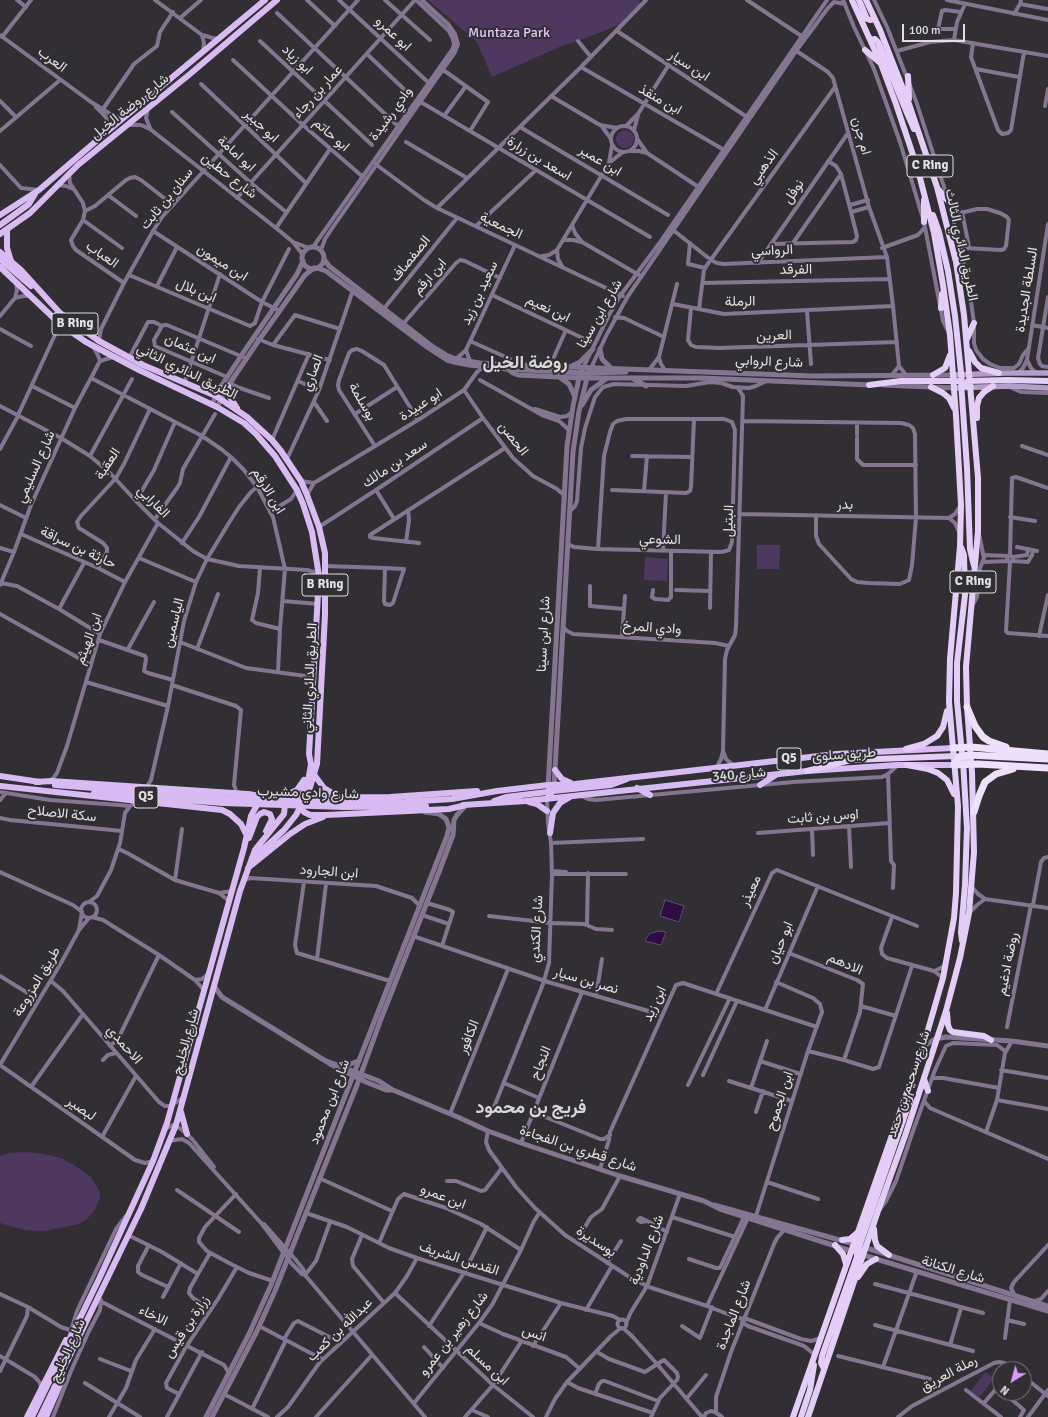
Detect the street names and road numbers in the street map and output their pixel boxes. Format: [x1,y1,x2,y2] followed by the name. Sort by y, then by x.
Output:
[371,13,415,55] street label: ابو عمرو
[278,42,316,78] street label: ابو زياد
[34,44,70,76] street label: العرب
[666,47,712,85] street label: ابن سيار
[289,62,347,122] street label: عمار بن رجاء
[87,70,173,144] street label: شارع روضة الخيل
[635,81,685,119] street label: ابن منقذ
[366,84,416,144] street label: وادي رشيدة
[240,106,282,146] street label: ابو جبير
[309,115,353,155] street label: ابو حاتم
[848,115,874,157] street label: ام جرن
[213,132,259,176] street label: ابو امامة
[504,133,574,185] street label: اسعد بن زرارة
[576,142,624,180] street label: ابن عمير
[746,146,782,188] street label: الذهبي
[198,149,260,203] street label: شارع حطين
[907,155,953,177] road number: C Ring
[137,165,197,233] street label: سنان بن ثابت
[780,177,808,207] street label: نوفل
[941,187,981,303] street label: الطريق الدائري الثالث
[477,209,525,243] street label: الجمعية
[387,233,435,285] street label: الصفصاف
[82,238,122,272] street label: العباب
[193,241,251,285] street label: ابن ميمون
[751,242,793,260] street label: الرواسي
[1012,246,1042,334] street label: السلطة الجديدة
[410,255,450,299] street label: ابن ارقم
[458,258,502,328] street label: سعيد بن زيد
[780,261,812,279] street label: الفرقد
[173,275,219,307] street label: ابن بلال
[574,277,626,351] street label: شارع ابن سينا
[523,292,573,326] street label: ابن نعيم
[724,293,756,311] street label: الرملة
[52,313,98,335] road number: B Ring
[756,327,792,345] street label: العرين
[162,330,218,368] street label: ابن عثمان
[134,340,240,404] street label: الطريق الدائري الثاني
[298,352,328,394] street label: الصاري
[735,352,803,372] street label: شارع الروابي
[344,380,380,424] street label: بوسلمة
[396,385,446,425] street label: ابو عبيدة
[494,419,532,459] street label: الحصن
[13,428,59,506] street label: شارع السليمي
[359,436,431,492] street label: سعد بن مالك
[92,445,124,483] street label: العقبة
[248,465,288,517] street label: ابن الارقم
[133,482,173,522] street label: الفارابي
[837,496,853,514] street label: بدر
[720,505,738,537] street label: البتيل
[37,523,119,573] street label: حارثة بن سراقة
[639,531,681,549] street label: الشوعي
[950,571,996,593] road number: C Ring
[302,574,348,596] road number: B Ring
[534,595,554,673] street label: شارع ابن سينا
[160,596,188,650] street label: الياسمين
[72,611,106,667] street label: ابن الهيثم
[622,618,682,638] street label: وادي المرخ
[299,622,321,734] street label: الطريق الدائري الثاني
[811,744,877,766] street label: طريق سلوى
[777,748,801,770] road number: Q5
[711,764,767,786] street label: شارع 340
[257,783,359,803] street label: شارع وادي مشيرب
[134,786,158,808] road number: Q5
[27,802,97,826] street label: سكة الاصلاح
[787,806,859,828] street label: اوس بن ثابت
[299,862,359,882] street label: ابن الجارود
[736,873,766,909] street label: معيذر
[527,895,547,963] street label: شارع الكندي
[765,919,797,967] street label: ابو حيان
[994,931,1022,997] street label: روضة ادغيم
[10,944,64,1020] street label: طريق المزروعة
[825,949,865,979] street label: الادهم
[552,964,620,998] street label: نصر بن سيار
[640,984,670,1024] street label: ابن زيد
[169,1007,203,1077] street label: شارع الخليج
[455,1017,483,1057] street label: الكافور
[103,1022,145,1068] street label: الاحمدي
[884,1029,934,1139] street label: شارع سحيم بن حمد
[527,1044,555,1082] street label: النجاح
[306,1057,354,1147] street label: شارع ابن محمود
[763,1069,797,1133] street label: ابن الجموح
[63,1093,99,1125] street label: لبصير
[517,1122,639,1176] street label: شارع قطري بن الفجاءة
[418,1181,468,1213] street label: ابن عمرو
[626,1213,668,1287] street label: شارع الداودية
[573,1223,619,1261] street label: بوسديرة
[417,1238,501,1280] street label: القدس الشريف
[919,1252,987,1288] street label: شارع الكنانة
[713,1278,755,1352] street label: شارع الماجدة
[416,1288,492,1380] street label: شارع زهير بن عمرو
[161,1293,213,1361] street label: زرارة بن قيس
[304,1294,376,1366] street label: عبدالله بن كعب
[136,1302,170,1330] street label: الاخاء
[47,1317,89,1385] street label: شارع الخليج
[520,1322,548,1346] street label: انس
[462,1341,512,1389] street label: ابن مسلم
[918,1352,980,1396] street label: رملة العريق

